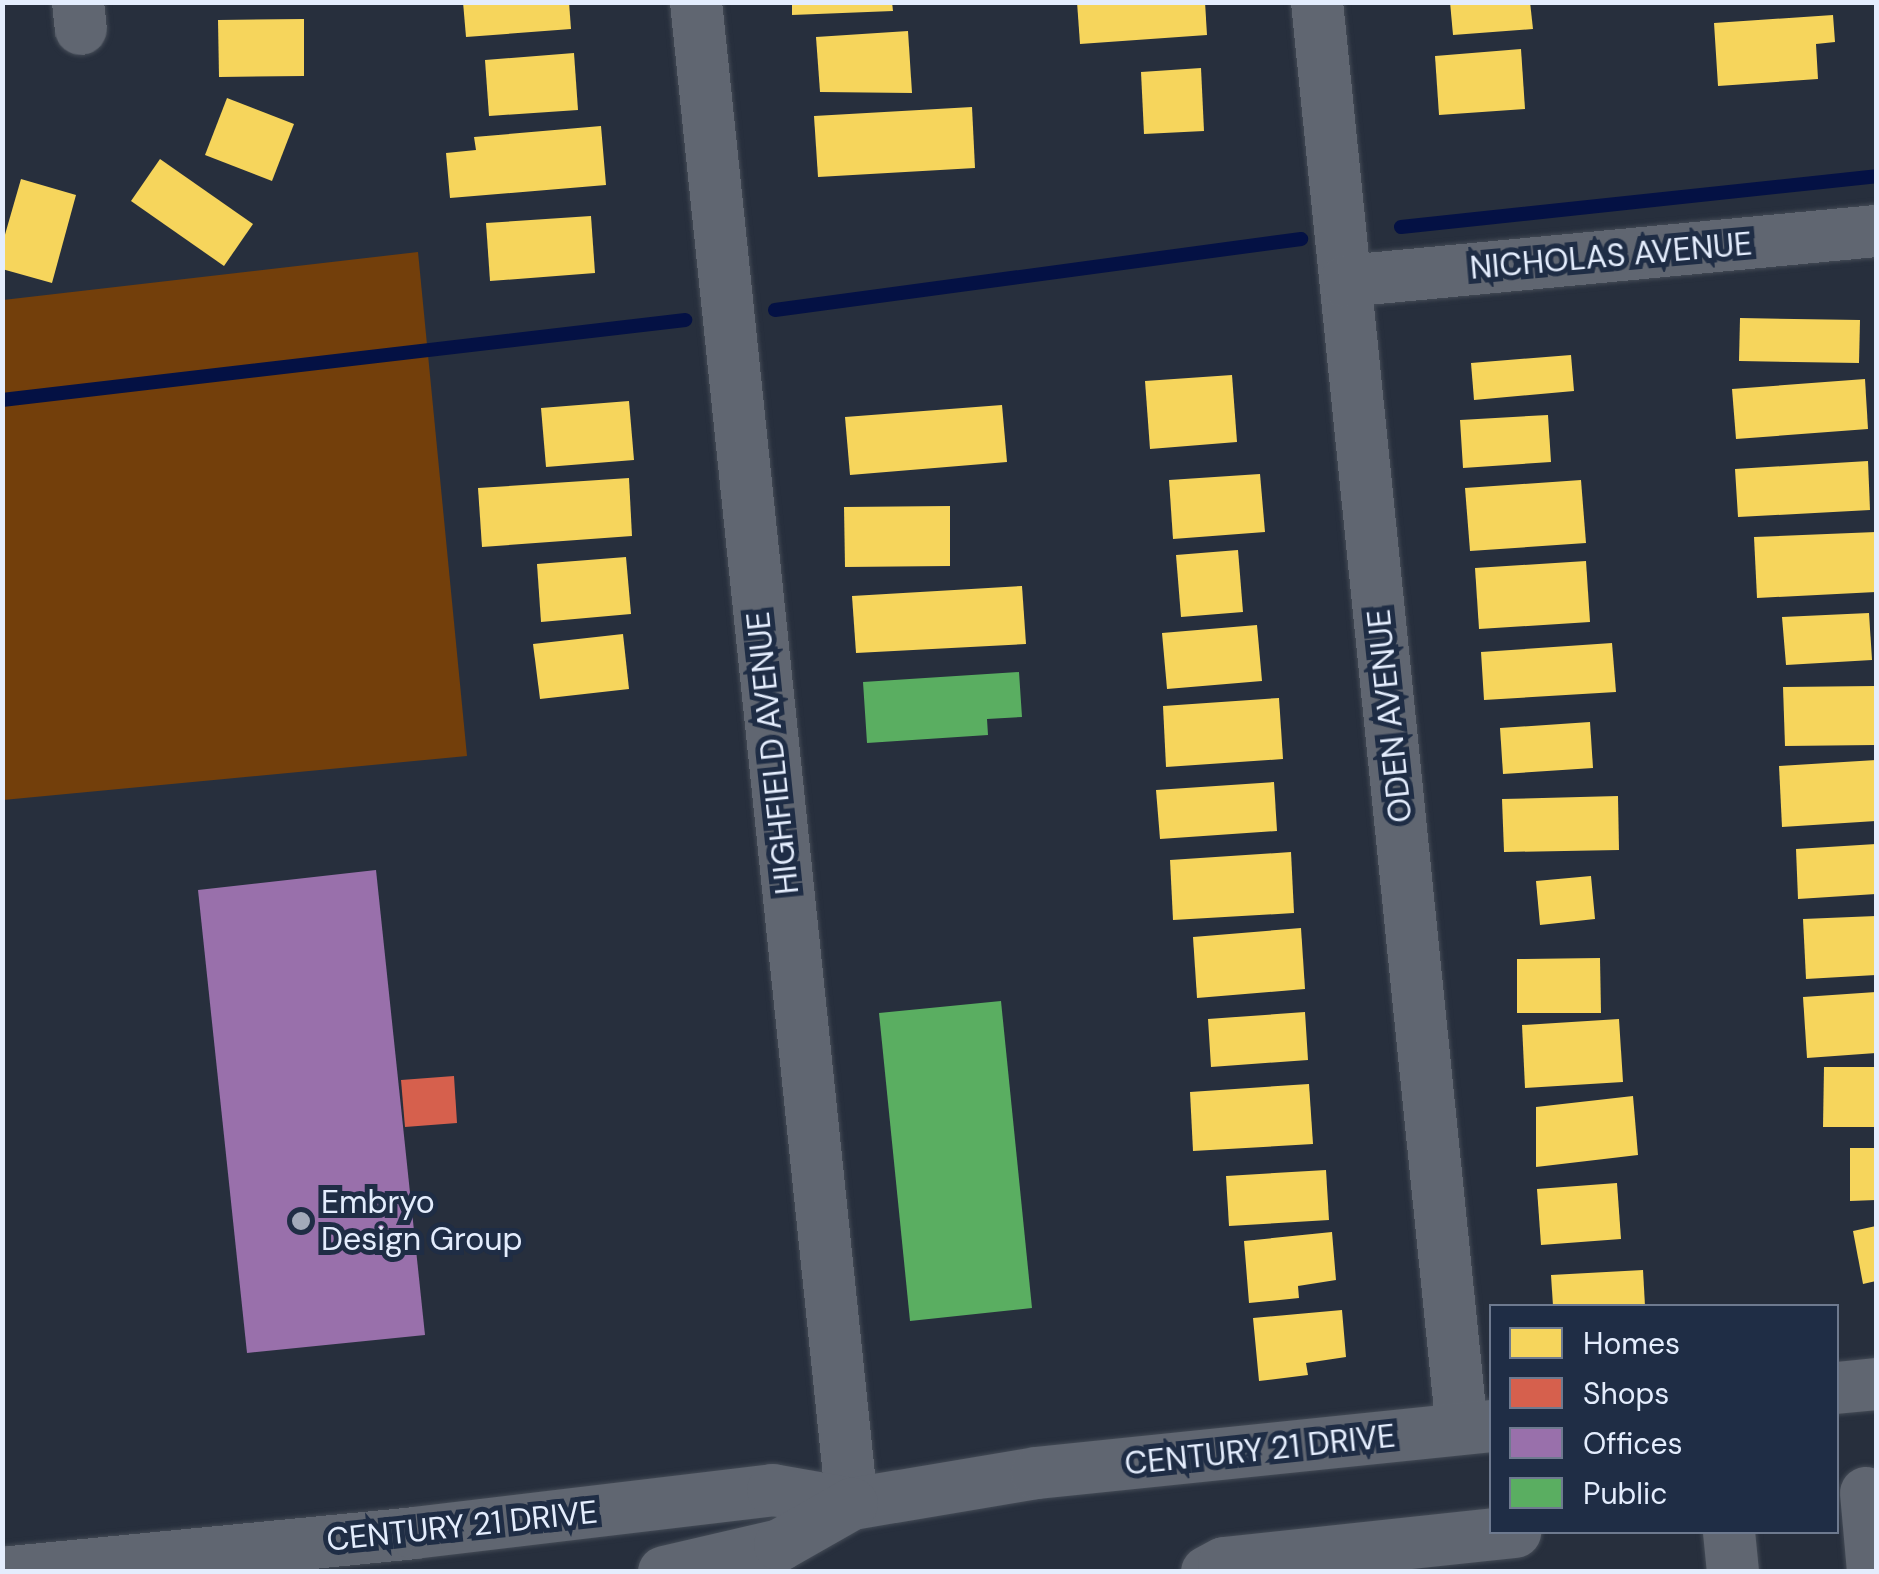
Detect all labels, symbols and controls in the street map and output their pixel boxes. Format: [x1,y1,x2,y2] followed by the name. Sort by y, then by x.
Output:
[1468,225,1754,287] street label: NICHOLAS AVENUE
[1360,607,1420,825] street label: ODEN AVENUE
[739,610,807,896] street label: HIGHFIELD AVENUE
[321,1184,523,1259] place label: Embryo Design Group
[290,1210,312,1232] marker: Embryo Design Group
[1489,1304,1839,1534] legend
[1583,1324,1680,1363] text: Homes
[1583,1374,1669,1413] text: Shops
[1123,1417,1397,1483] street label: CENTURY 21 DRIVE
[1583,1424,1683,1463] text: Offices
[1583,1474,1667,1513] text: Public
[325,1493,599,1559] street label: CENTURY 21 DRIVE

